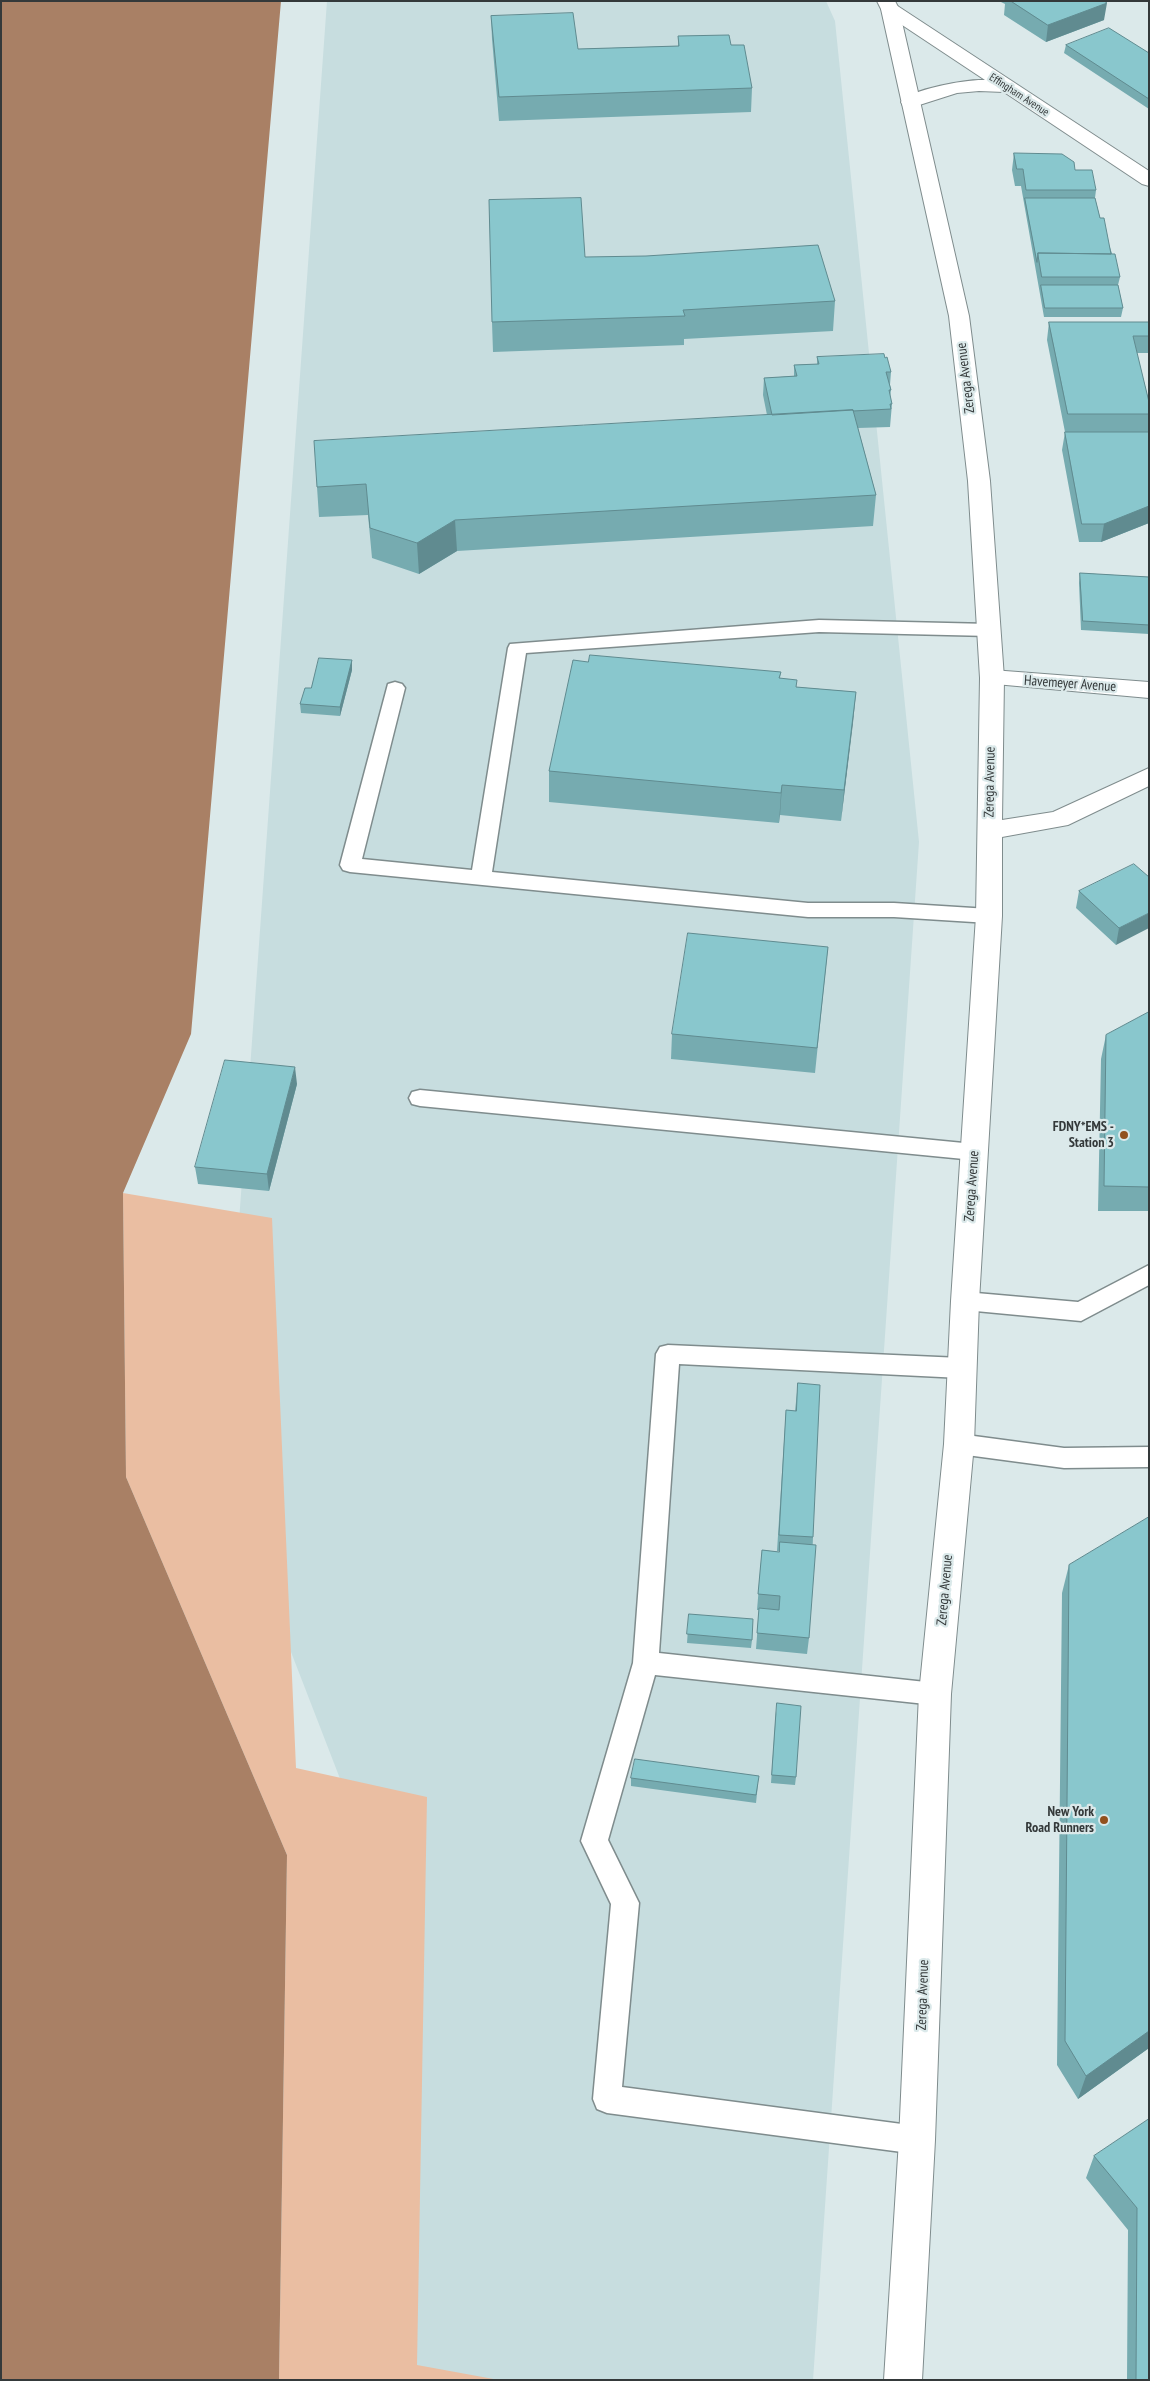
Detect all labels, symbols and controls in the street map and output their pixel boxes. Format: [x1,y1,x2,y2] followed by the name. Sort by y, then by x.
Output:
[987,71,1051,119] street label: Effingham Avenue
[953,342,979,414] street label: Zerega Avenue
[1023,672,1117,696] street label: Havemeyer Avenue
[981,746,999,818] street label: Zerega Avenue
[1053,1119,1114,1152] place label: FDNY*EMS - Station 3
[1118,1129,1130,1141] marker: FDNY*EMS - Station 3
[961,1150,983,1222] street label: Zerega Avenue
[934,1554,956,1626] street label: Zerega Avenue
[1026,1804,1094,1836] place label: New York Road Runners
[1098,1814,1110,1826] marker: New York Road Runners
[913,1959,933,2031] street label: Zerega Avenue

